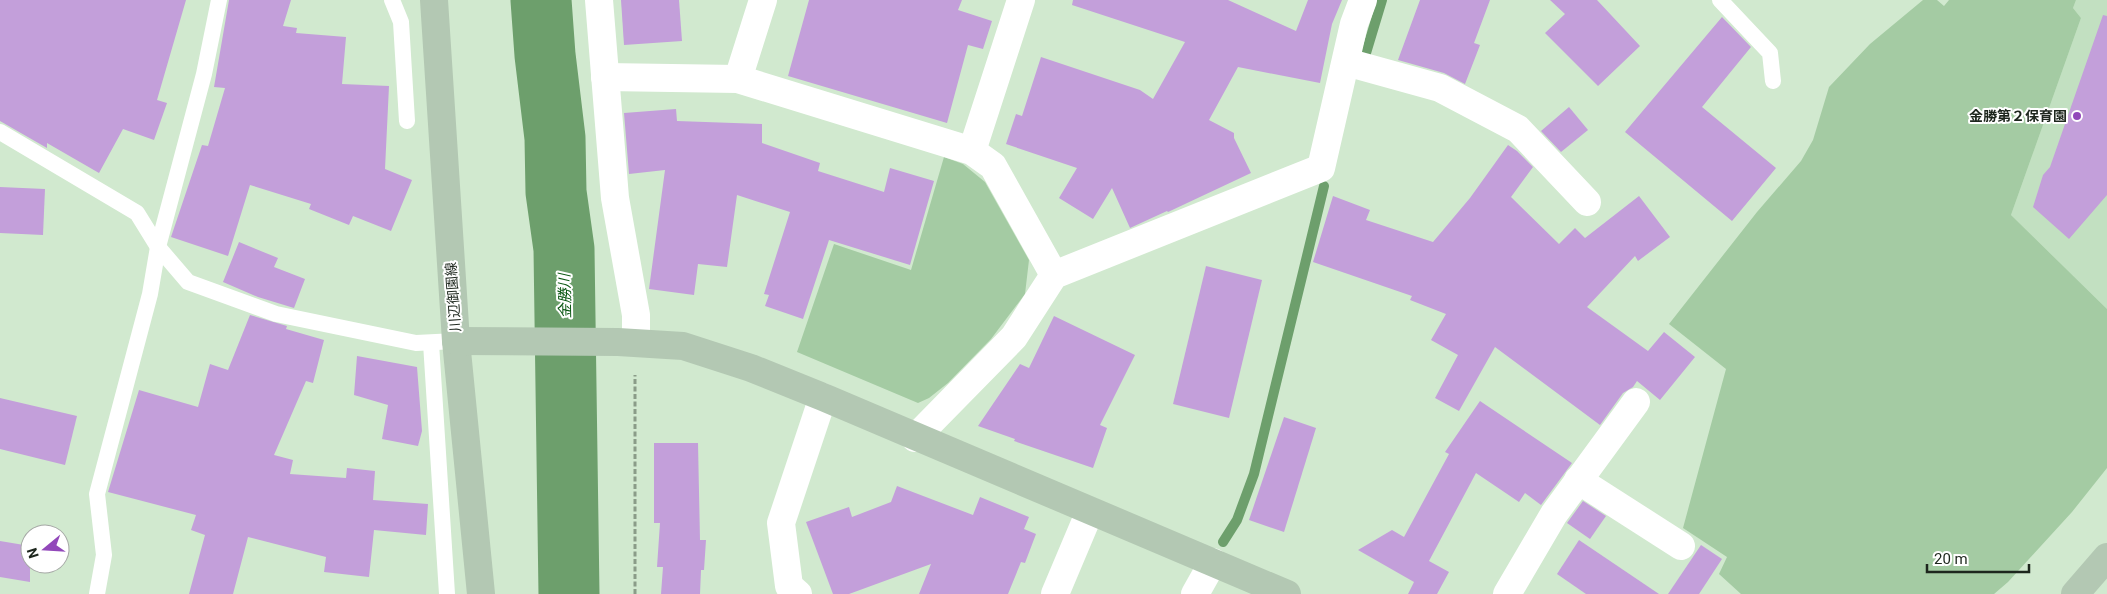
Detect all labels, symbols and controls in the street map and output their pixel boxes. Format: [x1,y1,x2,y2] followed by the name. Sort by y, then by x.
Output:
[1969,108,2067,124] place label: 金勝第２保育園
[2071,110,2083,122] marker: 金勝第２保育園
[443,262,463,332] street label: 川辺御園線
[556,271,574,319] water label: 金勝川
[20,524,70,574] north arrow
[1927,542,2030,574] scale bar
[23,546,42,560] text: N
[1934,550,1968,568] text: 20 m

